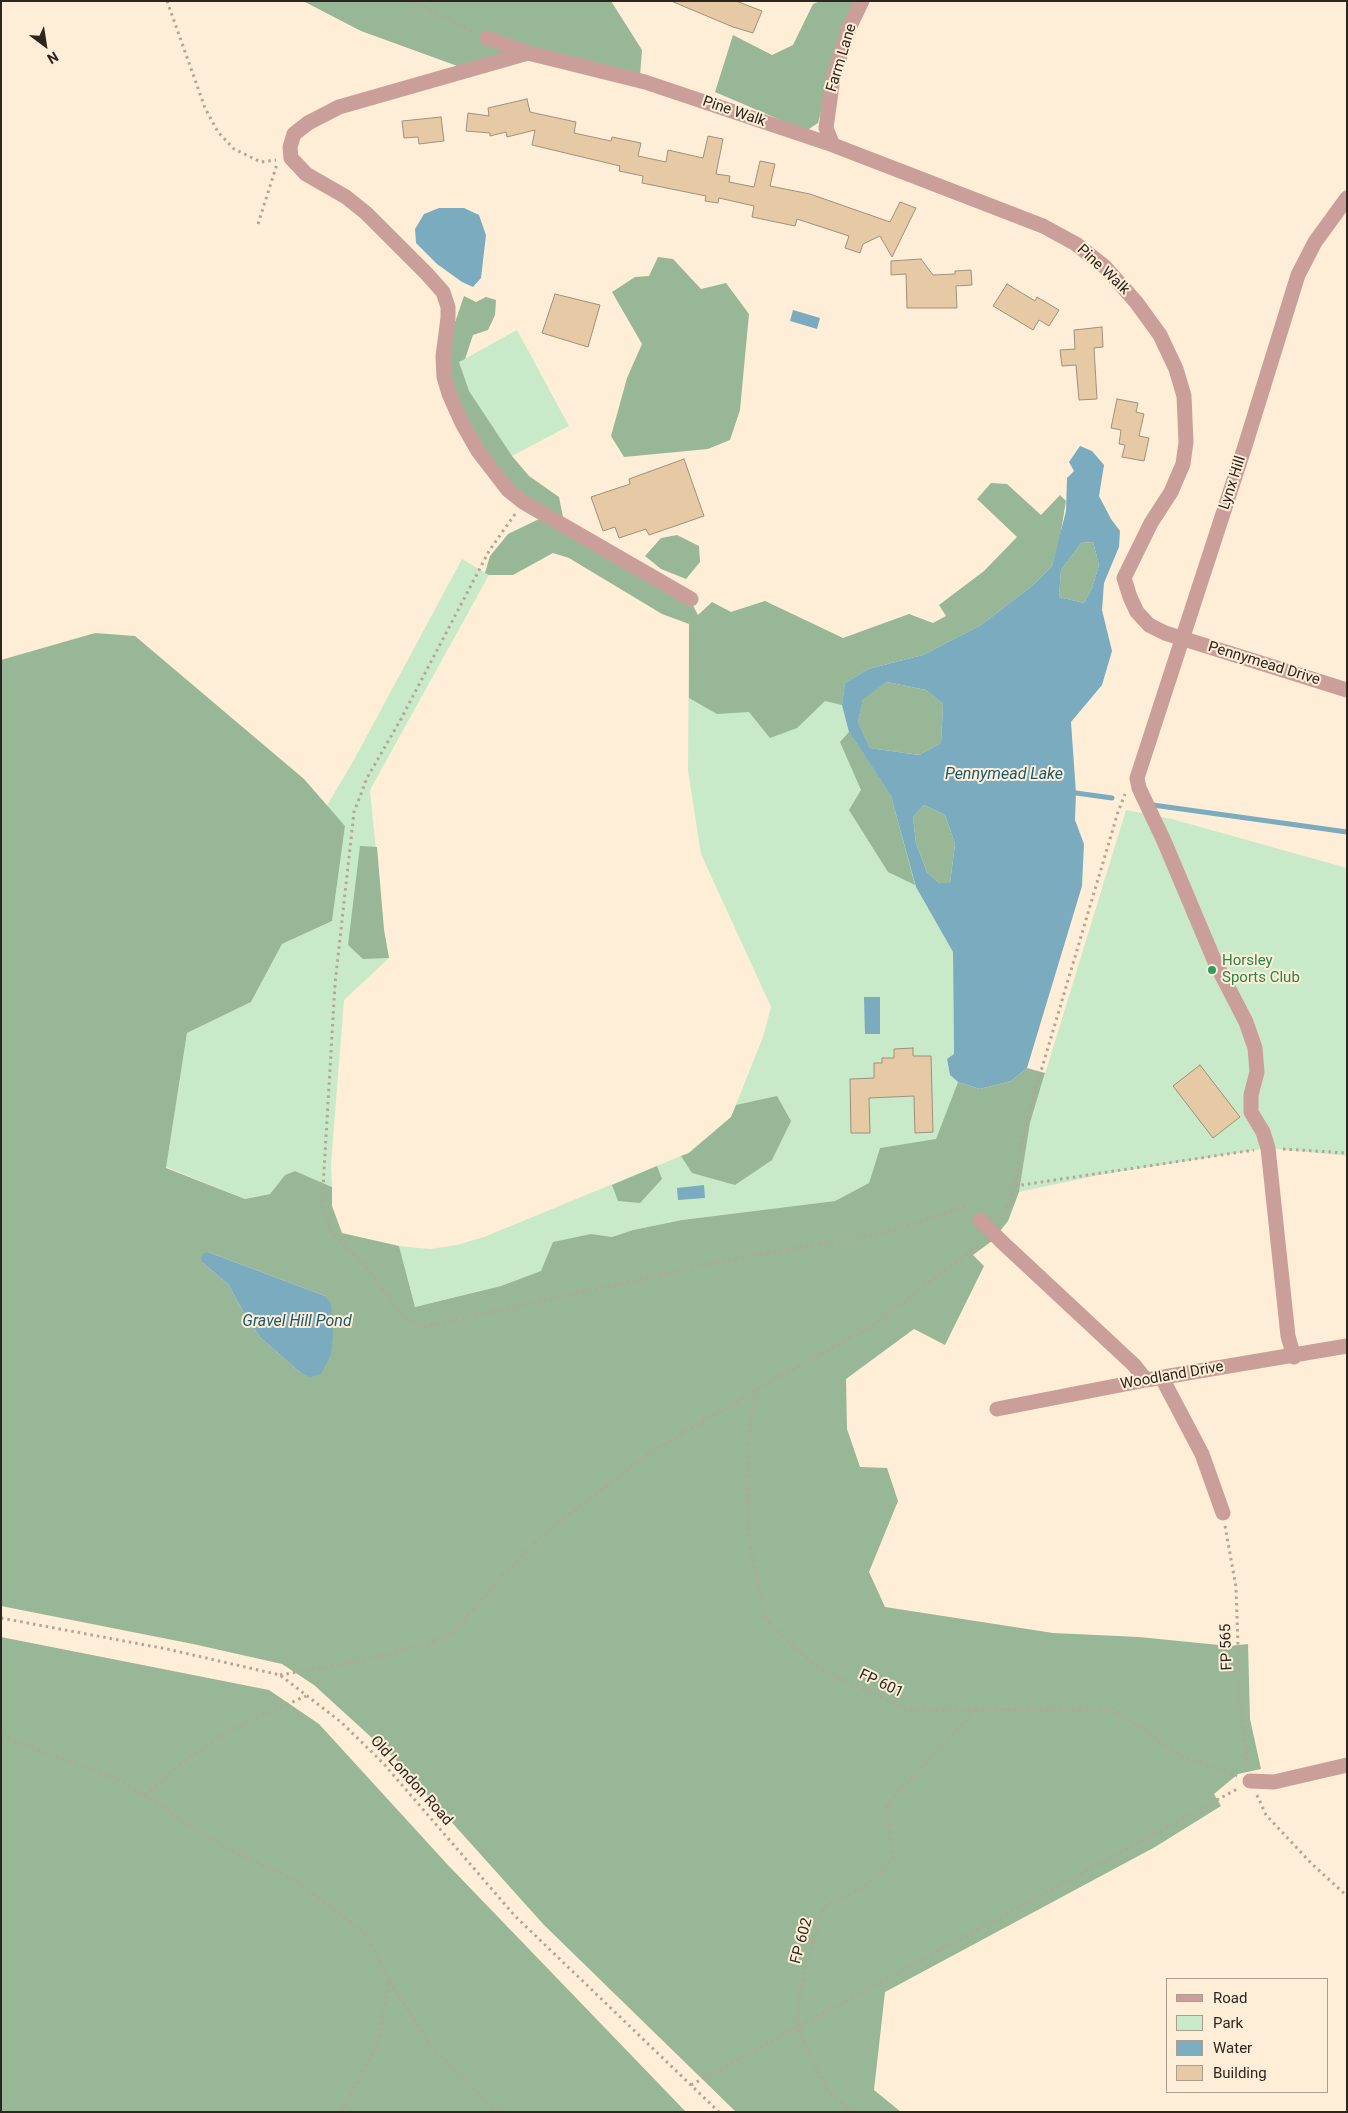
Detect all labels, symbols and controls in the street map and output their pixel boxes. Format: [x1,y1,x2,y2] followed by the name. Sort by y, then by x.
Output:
[20,20,70,70] north arrow
[823,22,861,94] street label: Farm Lane
[44,48,61,67] text: N
[700,93,768,131] street label: Pine Walk
[1073,241,1133,299] street label: Pine Walk
[1216,454,1250,512] street label: Lynx Hill
[1206,638,1322,690] street label: Pennymead Drive
[945,765,1063,785] water label: Pennymead Lake
[1222,952,1300,987] place label: Horsley Sports Club
[1206,964,1218,976] marker: Horsley Sports Club
[242,1312,352,1332] water label: Gravel Hill Pond
[1119,1358,1225,1394] street label: Woodland Drive
[1217,1623,1237,1671] street label: FP 565
[856,1666,906,1702] street label: FP 601
[366,1732,456,1830] street label: Old London Road
[787,1916,817,1966] street label: FP 602
[1166,1978,1328,2093] legend
[1213,1989,1247,2007] text: Road
[1213,2014,1243,2032] text: Park
[1213,2039,1252,2057] text: Water
[1213,2064,1267,2082] text: Building

